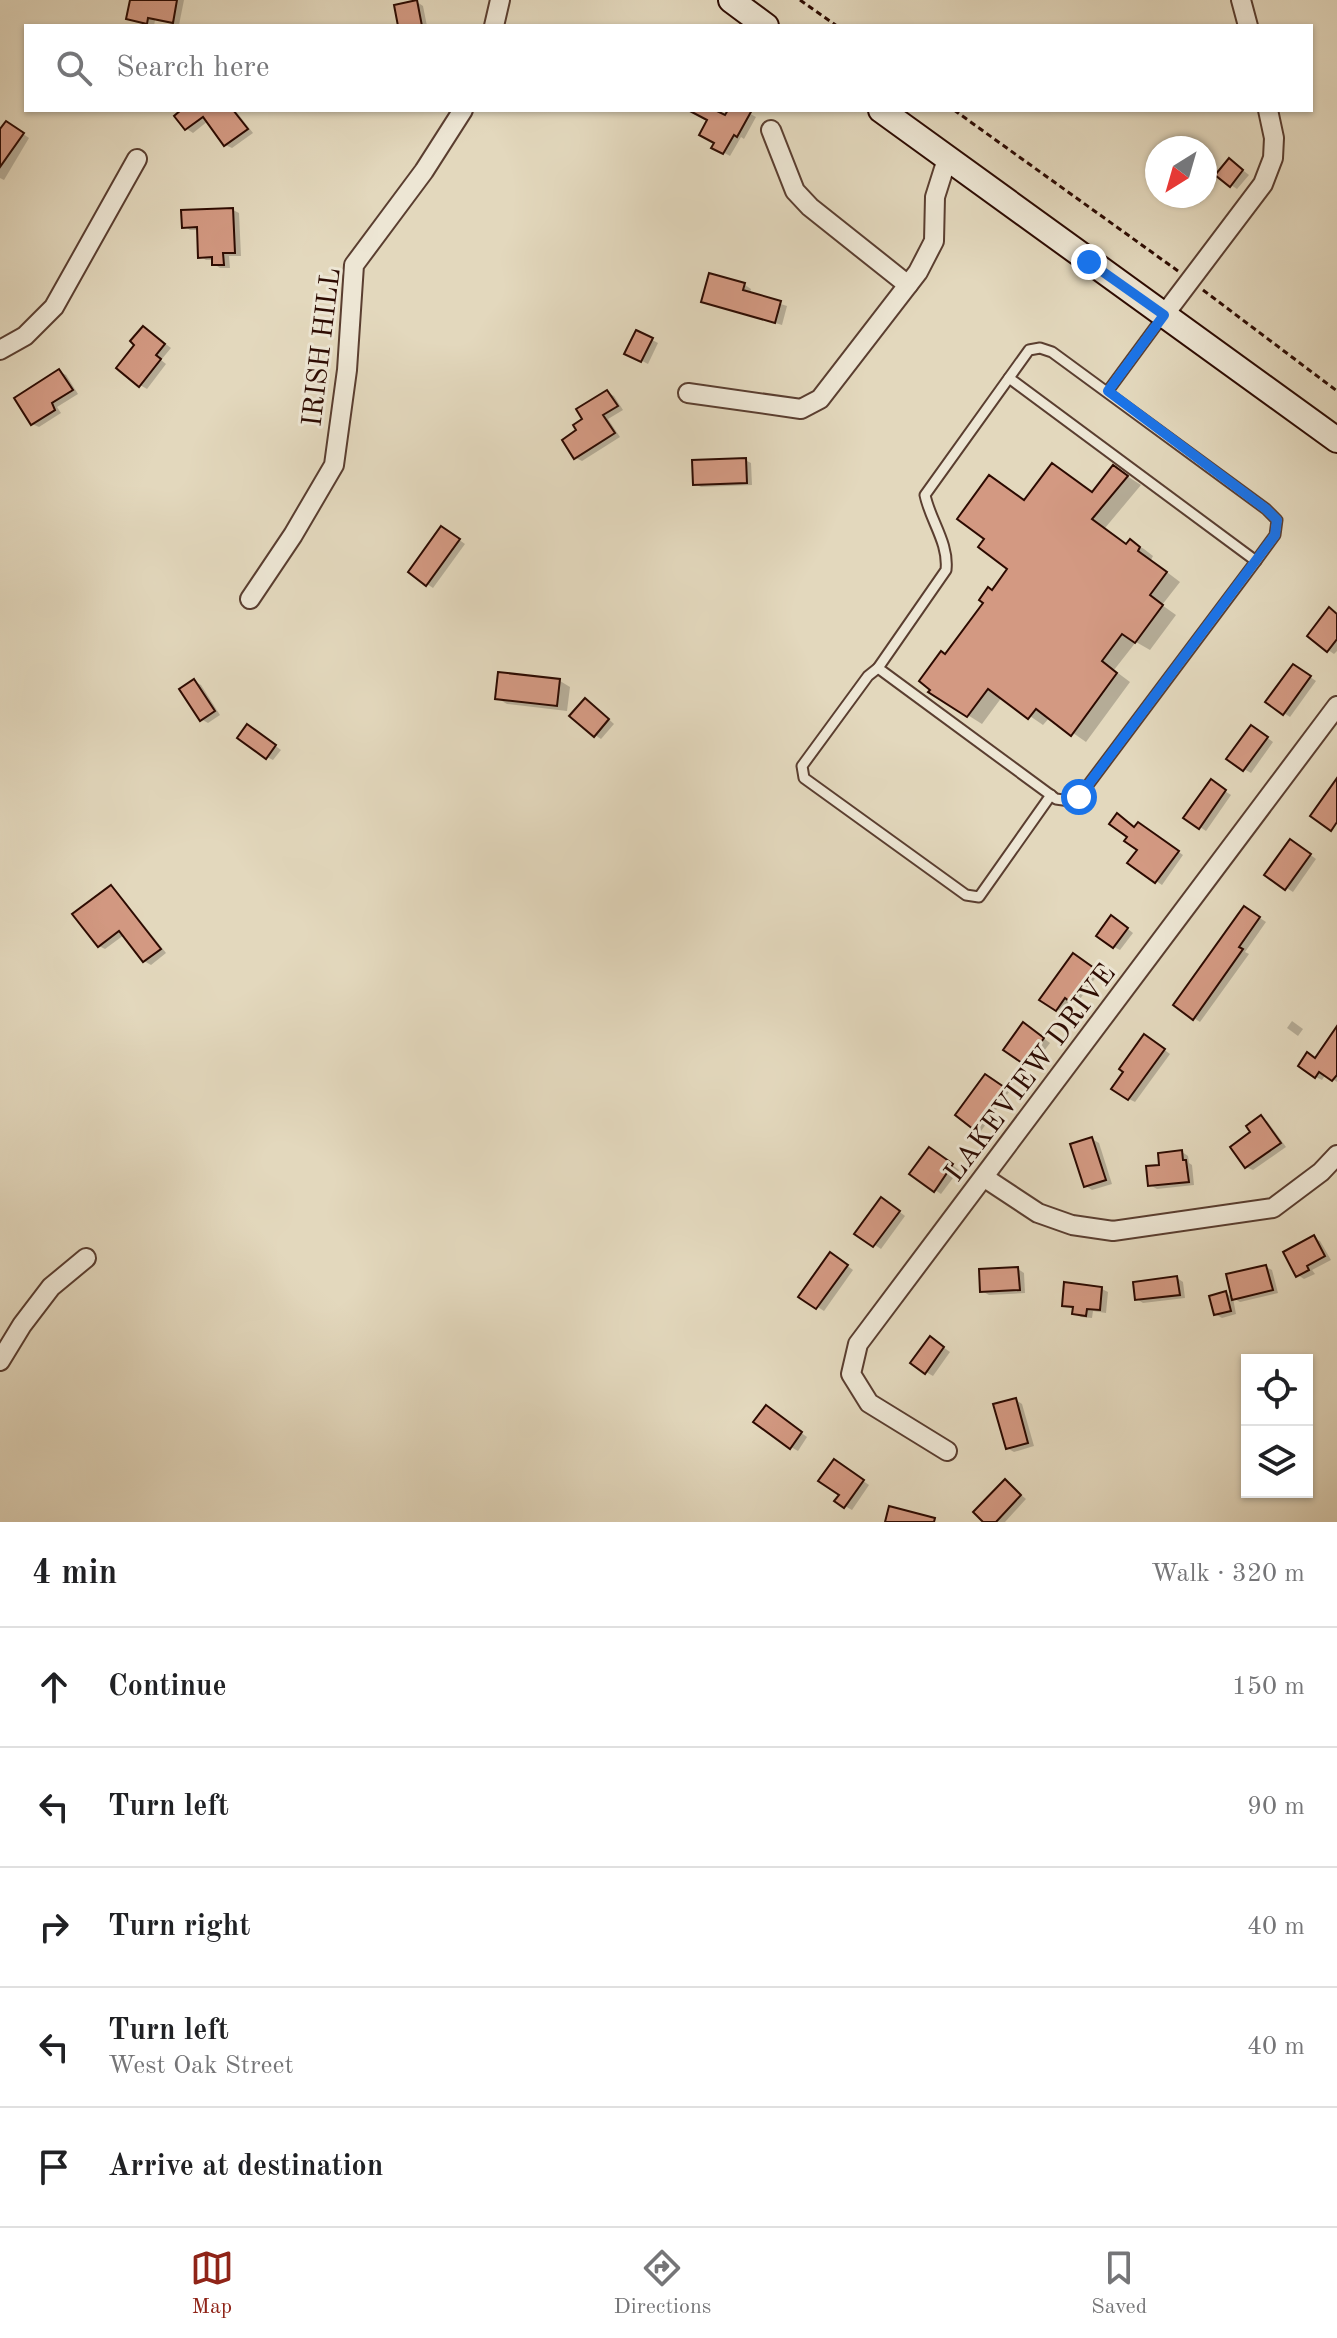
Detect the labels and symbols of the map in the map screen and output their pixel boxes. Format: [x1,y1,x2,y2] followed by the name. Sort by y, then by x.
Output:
[1145,136,1217,208] north arrow
[1071,244,1107,280] route end
[299,266,347,428] street label: IRISH HILL
[1061,779,1097,815] route start
[941,960,1122,1188] street label: LAKEVIEW DRIVE

